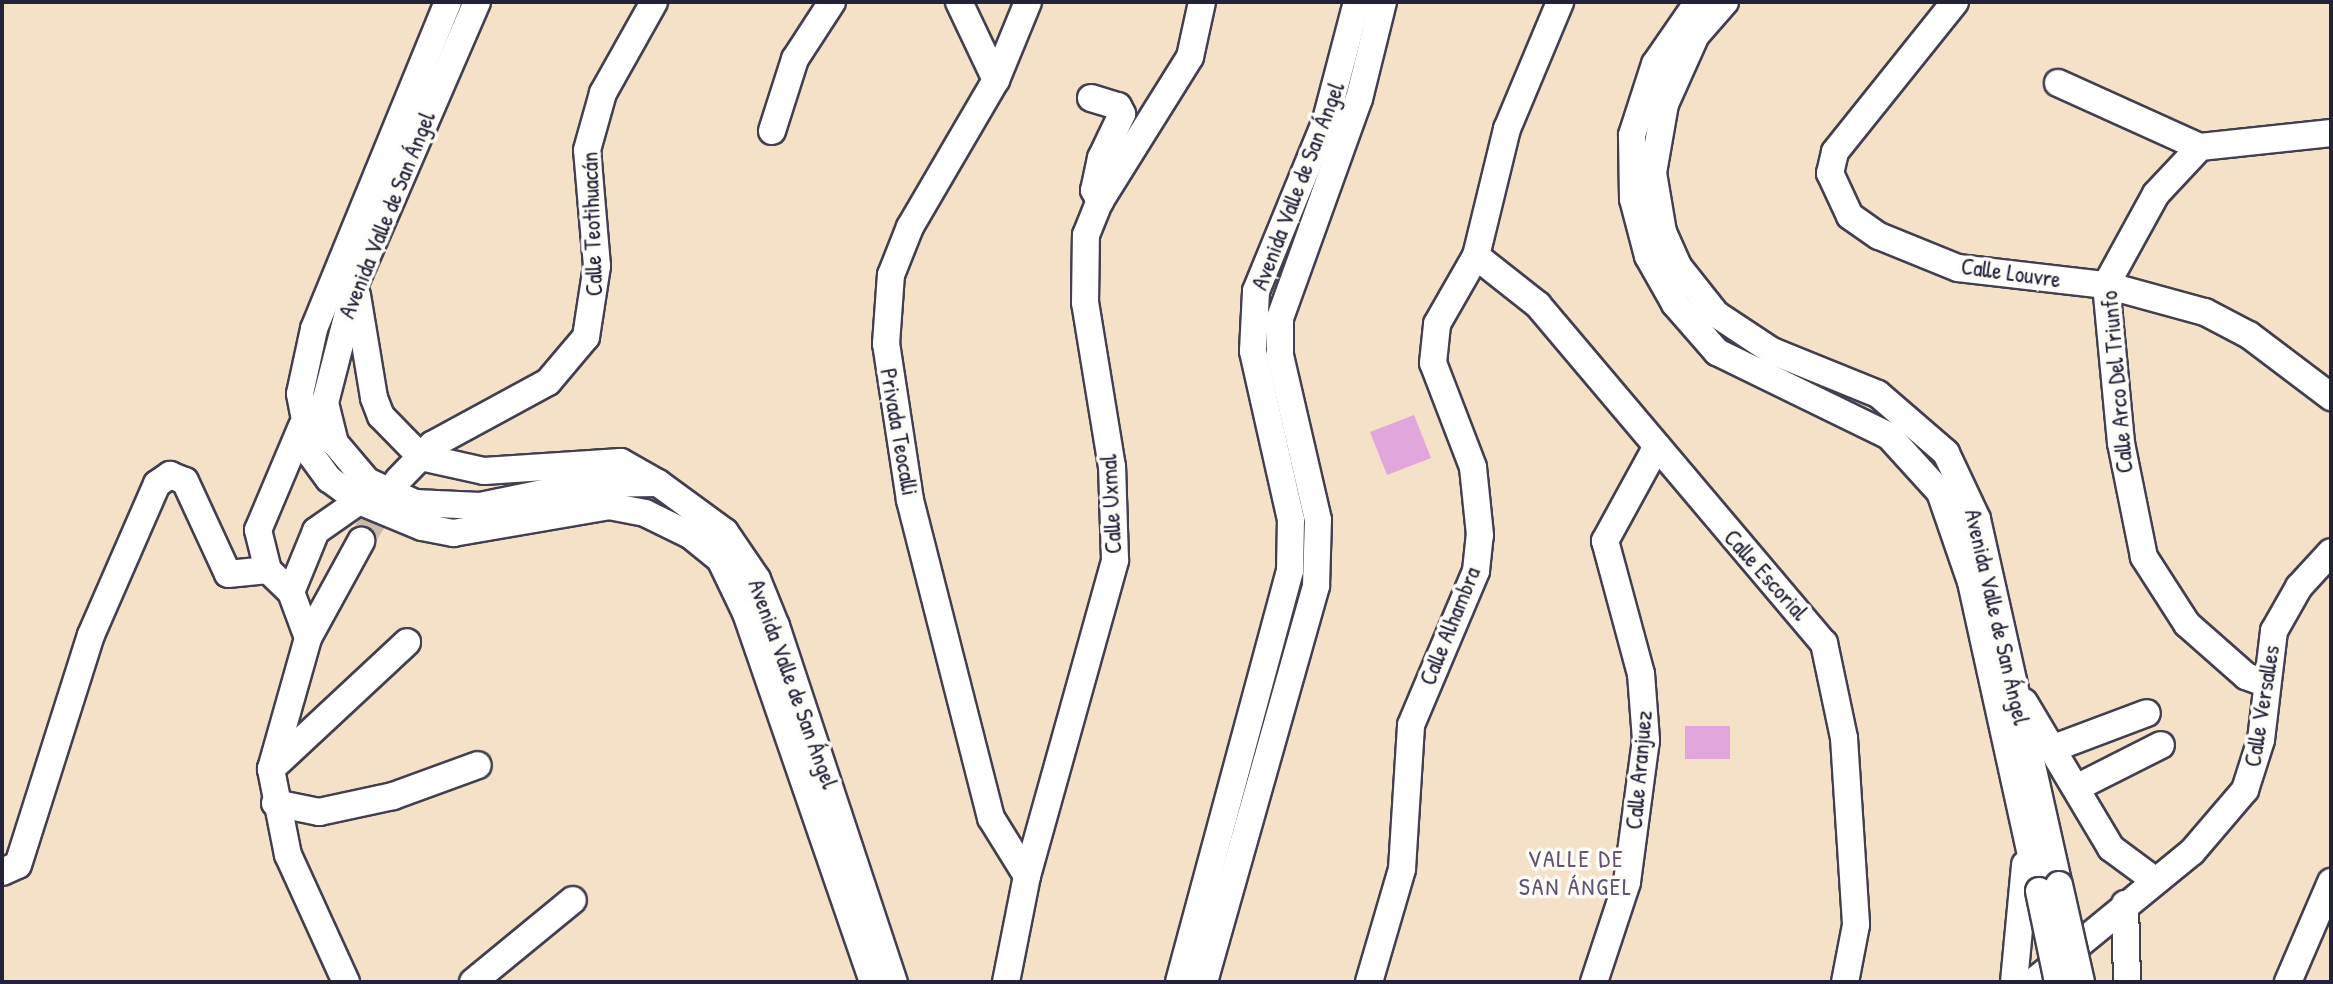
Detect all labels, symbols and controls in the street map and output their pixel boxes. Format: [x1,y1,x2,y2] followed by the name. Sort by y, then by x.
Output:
[1246,78,1350,294] street label: Avenida Valle de San Ángel
[333,108,441,322] street label: Avenida Valle de San Ángel
[576,151,608,297] street label: Calle Teotihuacán
[1959,252,2063,294] street label: Calle Louvre
[2095,290,2139,474] street label: Calle Arco Del Triunfo
[874,366,924,498] street label: Privada Teocalli
[1095,453,1127,555] street label: Calle Uxmal
[1959,506,2035,728] street label: Avenida Valle de San Ángel
[1718,524,1814,626] street label: Calle Escorial
[1414,563,1486,689] street label: Calle Alhambra
[742,576,844,792] street label: Avenida Valle de San Ángel
[2239,643,2285,769] street label: Calle Versalles
[1620,709,1658,831] street label: Calle Aranjuez
[1520,845,1632,901] district label: VALLE DE SAN ÁNGEL

